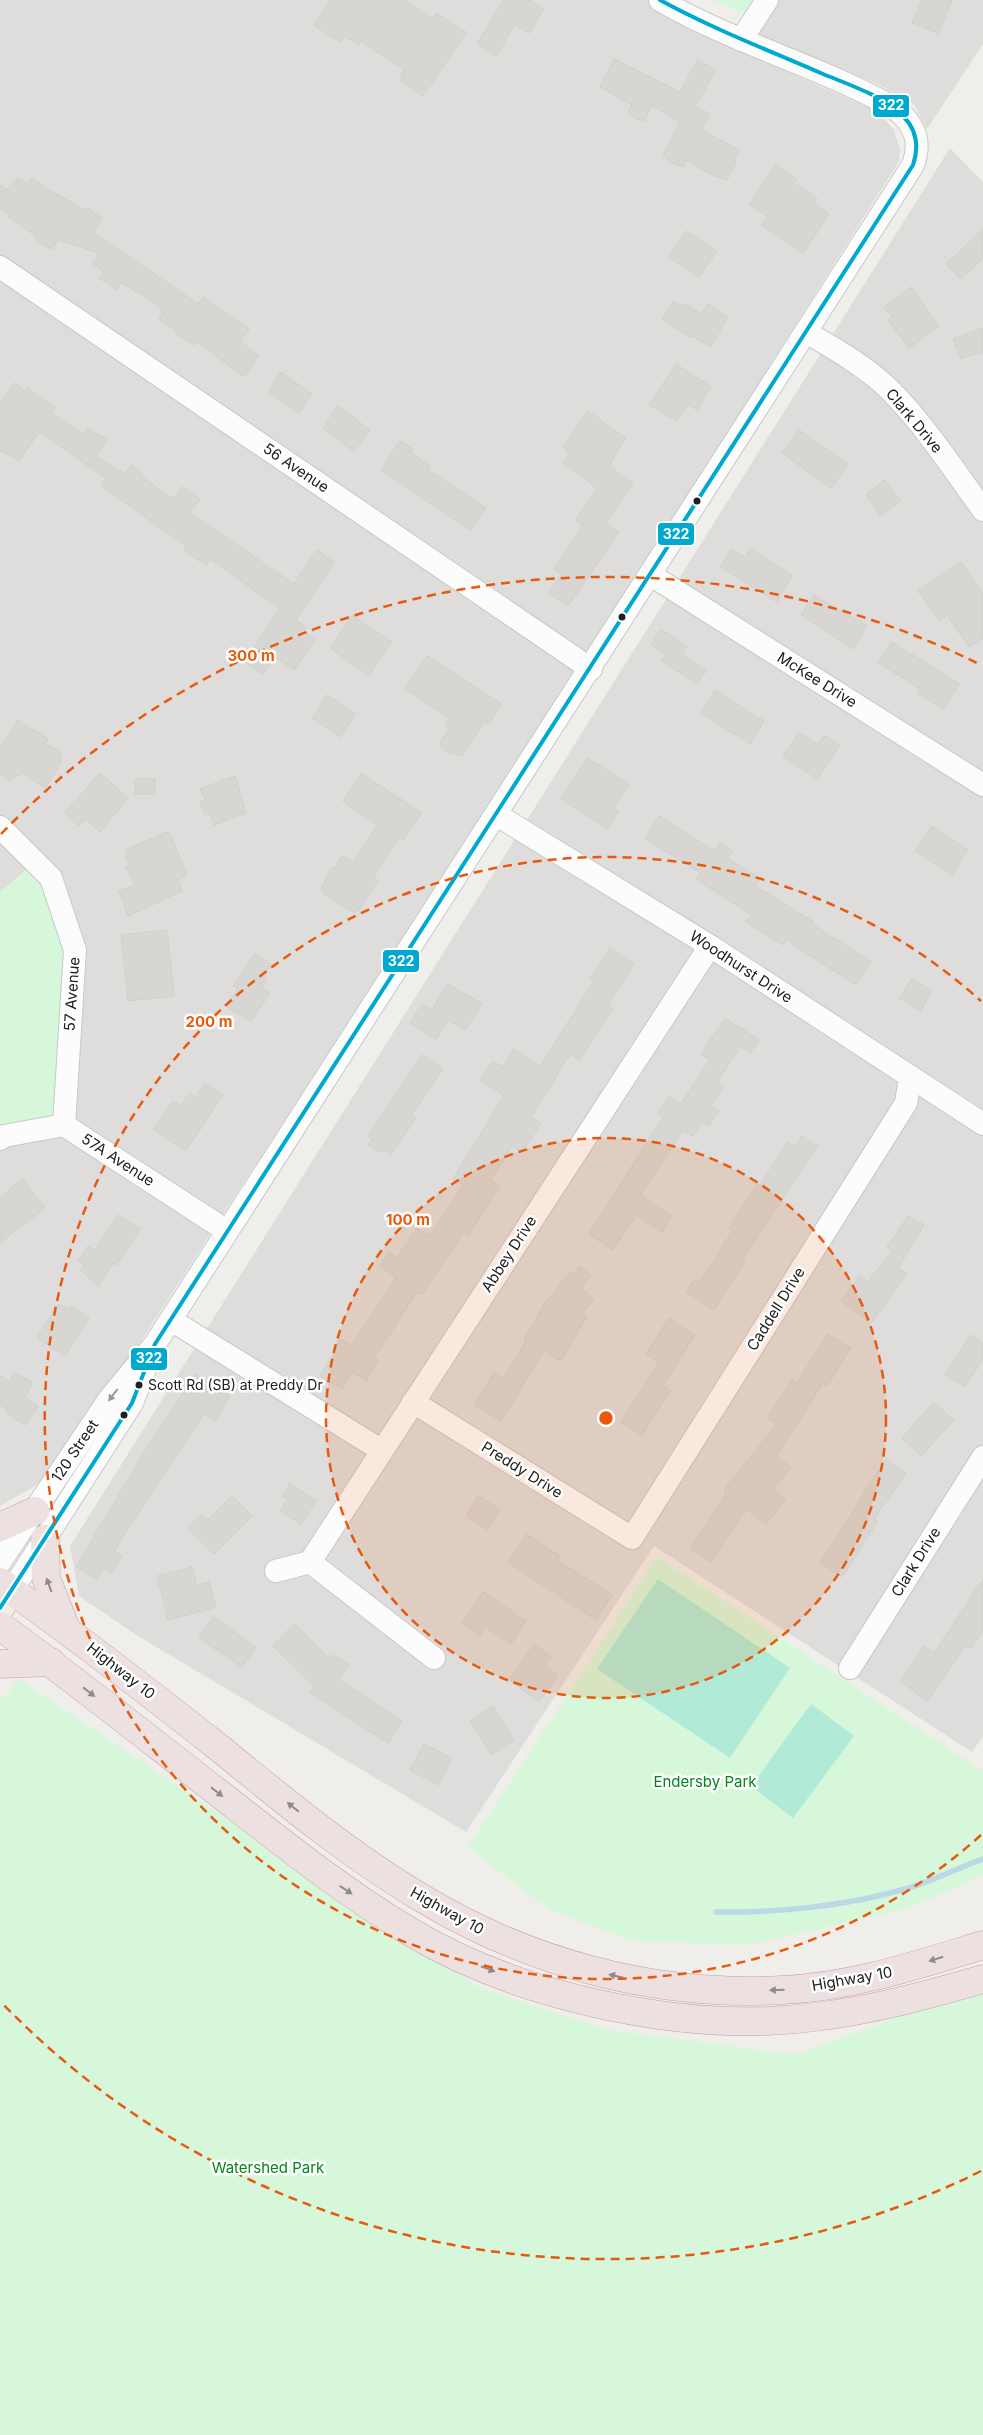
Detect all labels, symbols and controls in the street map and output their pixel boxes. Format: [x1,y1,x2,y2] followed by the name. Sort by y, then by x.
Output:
[872,94,910,118] line badge: 322
[878,96,905,113] text: 322
[882,384,947,457] street label: Clark Drive
[260,439,333,497] street label: 56 Avenue
[692,496,702,506] unlabelled marker
[657,522,695,546] line badge: 322
[663,525,690,542] text: 322
[617,612,627,622] unlabelled marker
[227,646,275,665] text: 300 m
[774,648,861,712] street label: McKee Drive
[686,926,796,1007] street label: Woodhurst Drive
[382,949,420,973] line badge: 322
[388,952,415,969] text: 322
[59,956,84,1032] street label: 57 Avenue
[186,1012,232,1031] text: 200 m
[78,1129,158,1190] street label: 57A Avenue
[386,1210,430,1229] text: 100 m
[477,1212,540,1295] street label: Abbey Drive
[742,1263,809,1354] street label: Caddell Drive
[130,1347,168,1371] line badge: 322
[136,1349,163,1366] text: 322
[148,1376,323,1393] place label: Scott Rd (SB) at Preddy Dr
[134,1380,144,1390] marker: Scott Rd (SB) at Preddy Dr
[107,1388,118,1401] one-way arrow
[597,1409,615,1427] centre of rings
[119,1410,129,1420] unlabelled marker
[47,1416,102,1486] street label: 120 Street
[478,1437,566,1502] street label: Preddy Drive
[887,1523,944,1600] street label: Clark Drive
[45,1577,53,1592] one-way arrow
[83,1638,159,1703] street label: Highway 10
[82,1686,95,1697] one-way arrow
[653,1772,757,1791] park label: Endersby Park
[210,1787,224,1797] one-way arrow
[287,1802,300,1813] one-way arrow
[407,1882,488,1939] street label: Highway 10
[339,1886,353,1895] one-way arrow
[929,1956,944,1964] one-way arrow
[810,1962,894,1995] street label: Highway 10
[481,1965,496,1973] one-way arrow
[609,1972,624,1980] one-way arrow
[769,1986,785,1994] one-way arrow
[212,2158,325,2177] park label: Watershed Park

